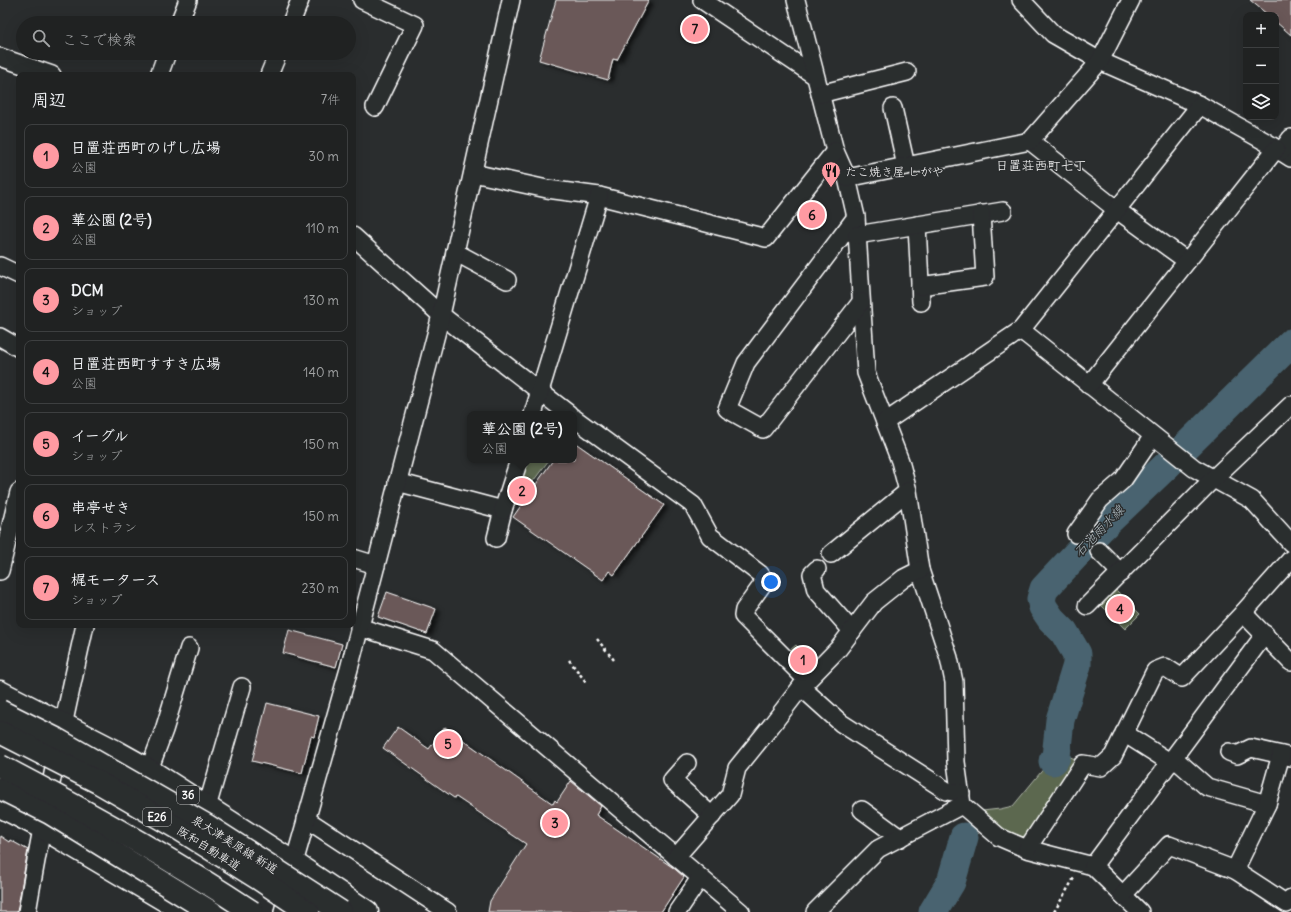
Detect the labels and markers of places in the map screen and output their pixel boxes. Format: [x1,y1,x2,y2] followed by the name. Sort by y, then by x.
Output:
[682,14,708,44] pin: 7
[820,160,842,188] restaurant icon: たこ焼き屋 しがや
[845,164,944,179] place label: たこ焼き屋 しがや
[799,200,825,230] pin: 6
[509,476,535,506] pin: 2
[1107,594,1133,624] pin: 4
[790,645,816,675] pin: 1
[435,729,461,759] pin: 5
[542,808,568,838] pin: 3

